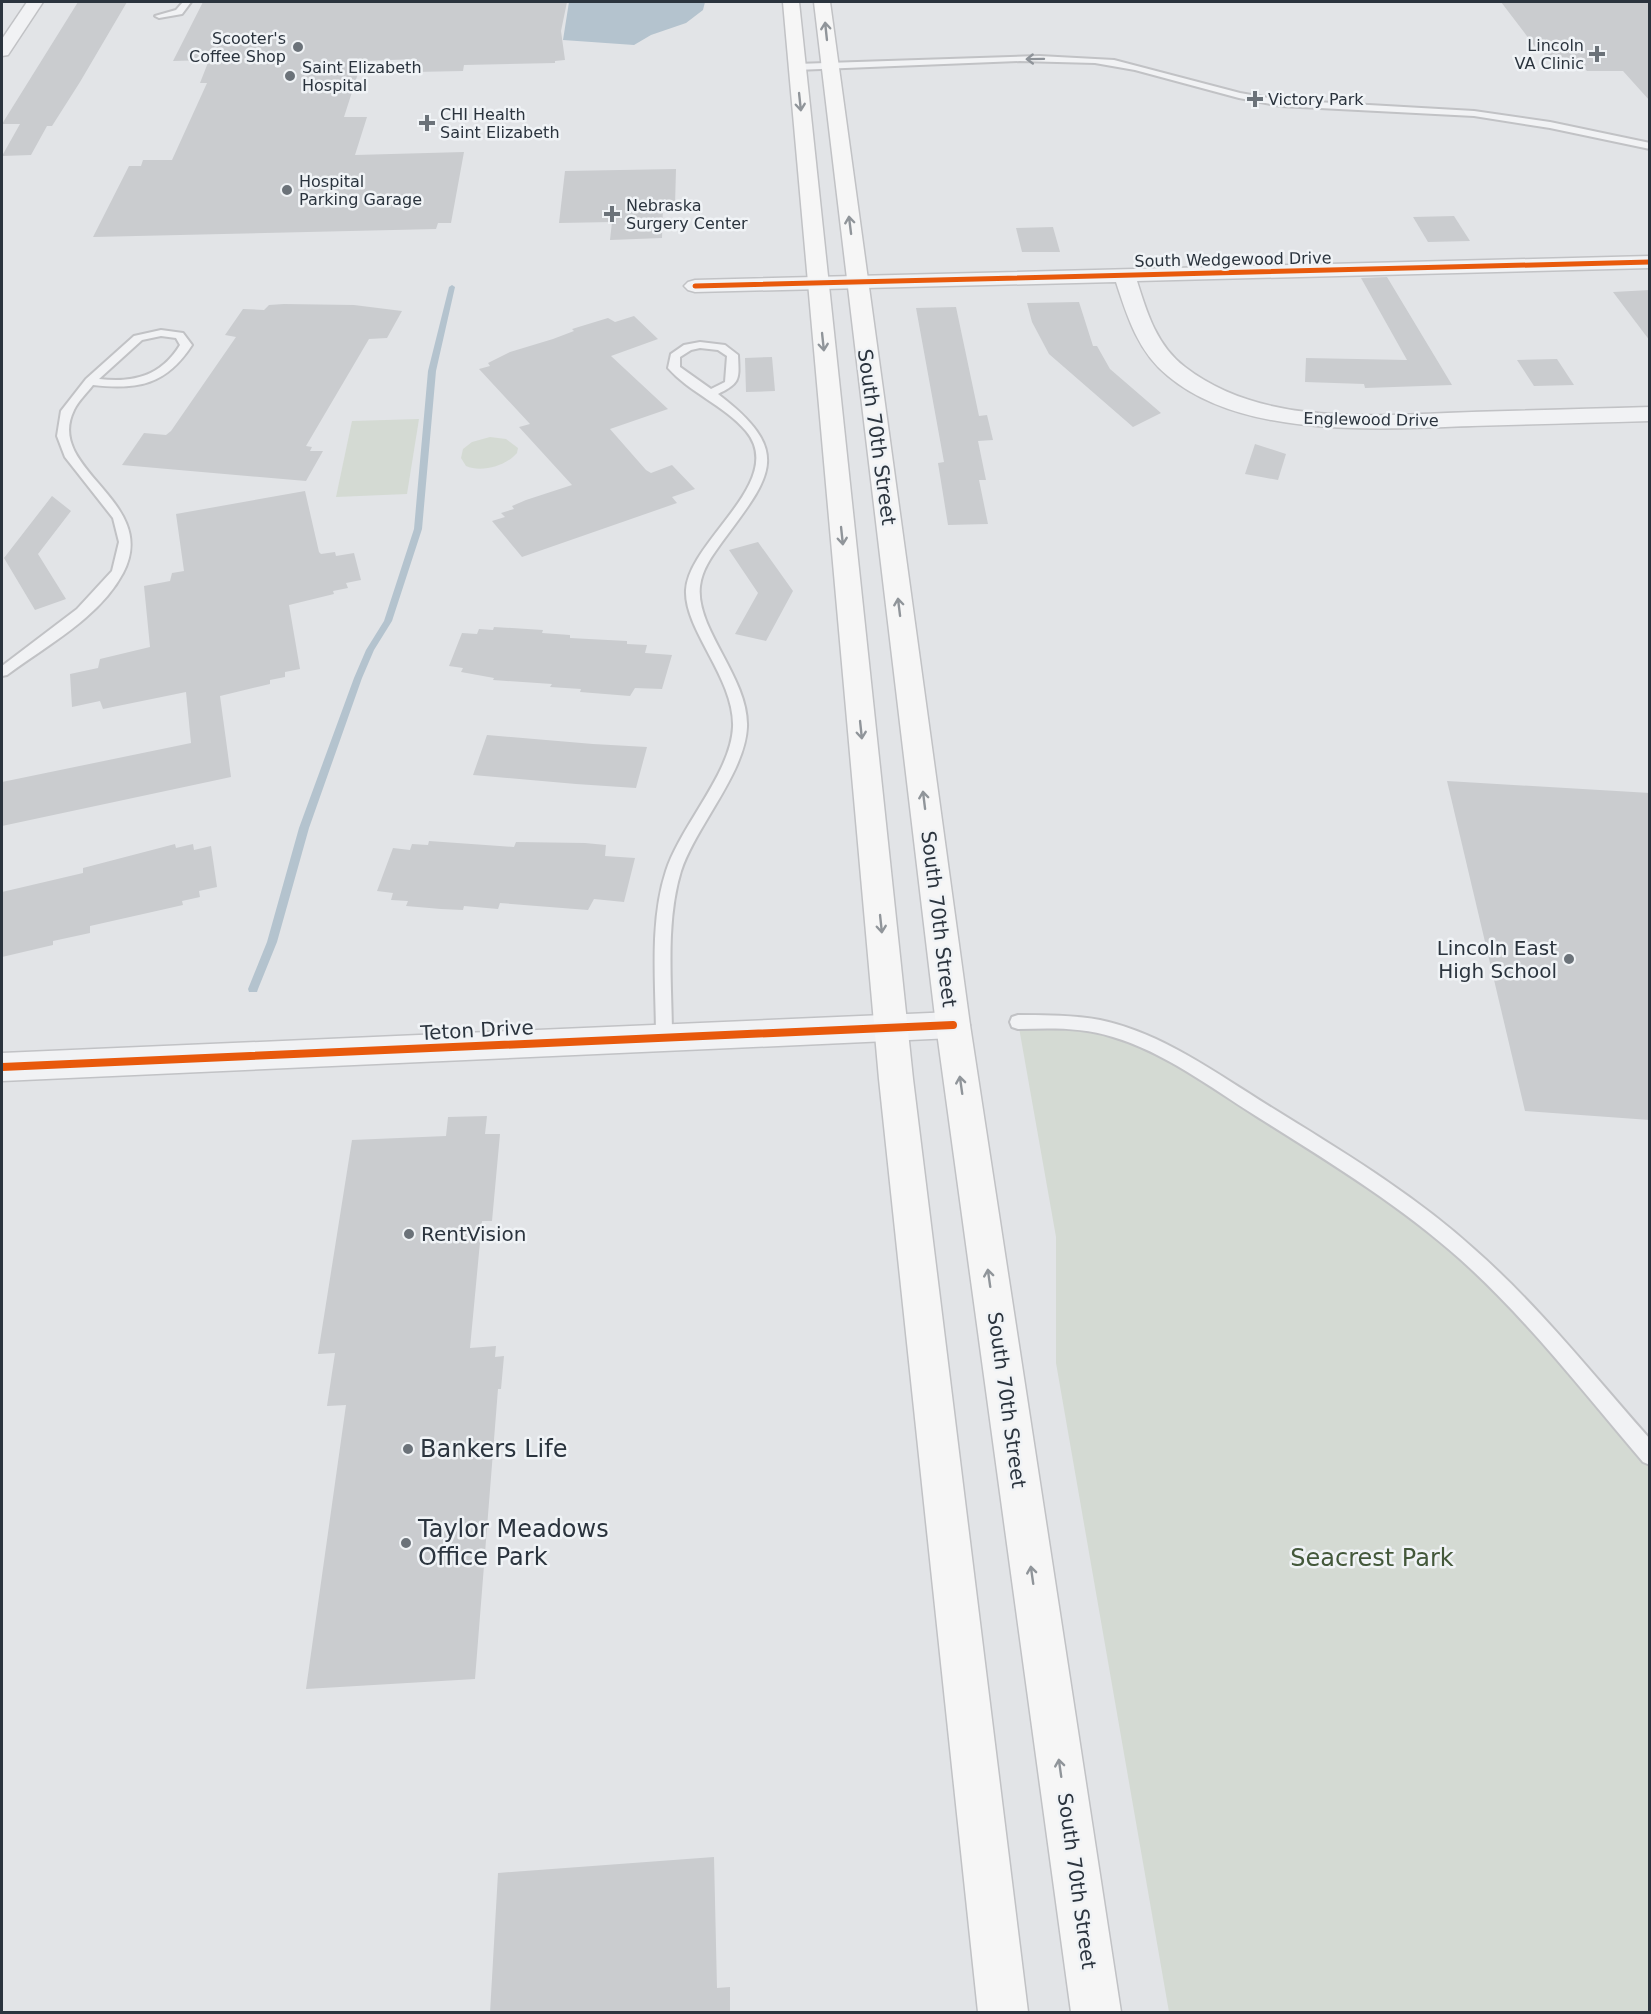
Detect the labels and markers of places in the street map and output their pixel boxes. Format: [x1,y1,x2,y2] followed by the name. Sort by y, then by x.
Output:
[189,29,286,66] place label: Scooter's Coffee Shop
[1515,36,1584,73] place label: Lincoln VA Clinic
[291,40,305,54] marker: Scooter's Coffee Shop
[1588,45,1606,63] marker: Lincoln VA Clinic
[302,58,422,95] place label: Saint Elizabeth Hospital
[283,69,297,83] marker: Saint Elizabeth Hospital
[1246,90,1264,108] marker: Victory Park
[1268,90,1364,109] place label: Victory Park
[440,105,560,142] place label: CHI Health Saint Elizabeth
[418,114,436,132] marker: CHI Health Saint Elizabeth
[299,172,422,209] place label: Hospital Parking Garage
[280,183,294,197] marker: Hospital Parking Garage
[626,196,748,233] place label: Nebraska Surgery Center
[603,205,621,223] marker: Nebraska Surgery Center
[1437,936,1557,983] place label: Lincoln East High School
[1562,952,1576,966] marker: Lincoln East High School
[421,1222,527,1246] place label: RentVision
[402,1227,416,1241] marker: RentVision
[420,1435,567,1463] place label: Bankers Life
[401,1442,415,1456] marker: Bankers Life
[417,1515,609,1571] place label: Taylor Meadows Office Park
[399,1536,413,1550] marker: Taylor Meadows Office Park

